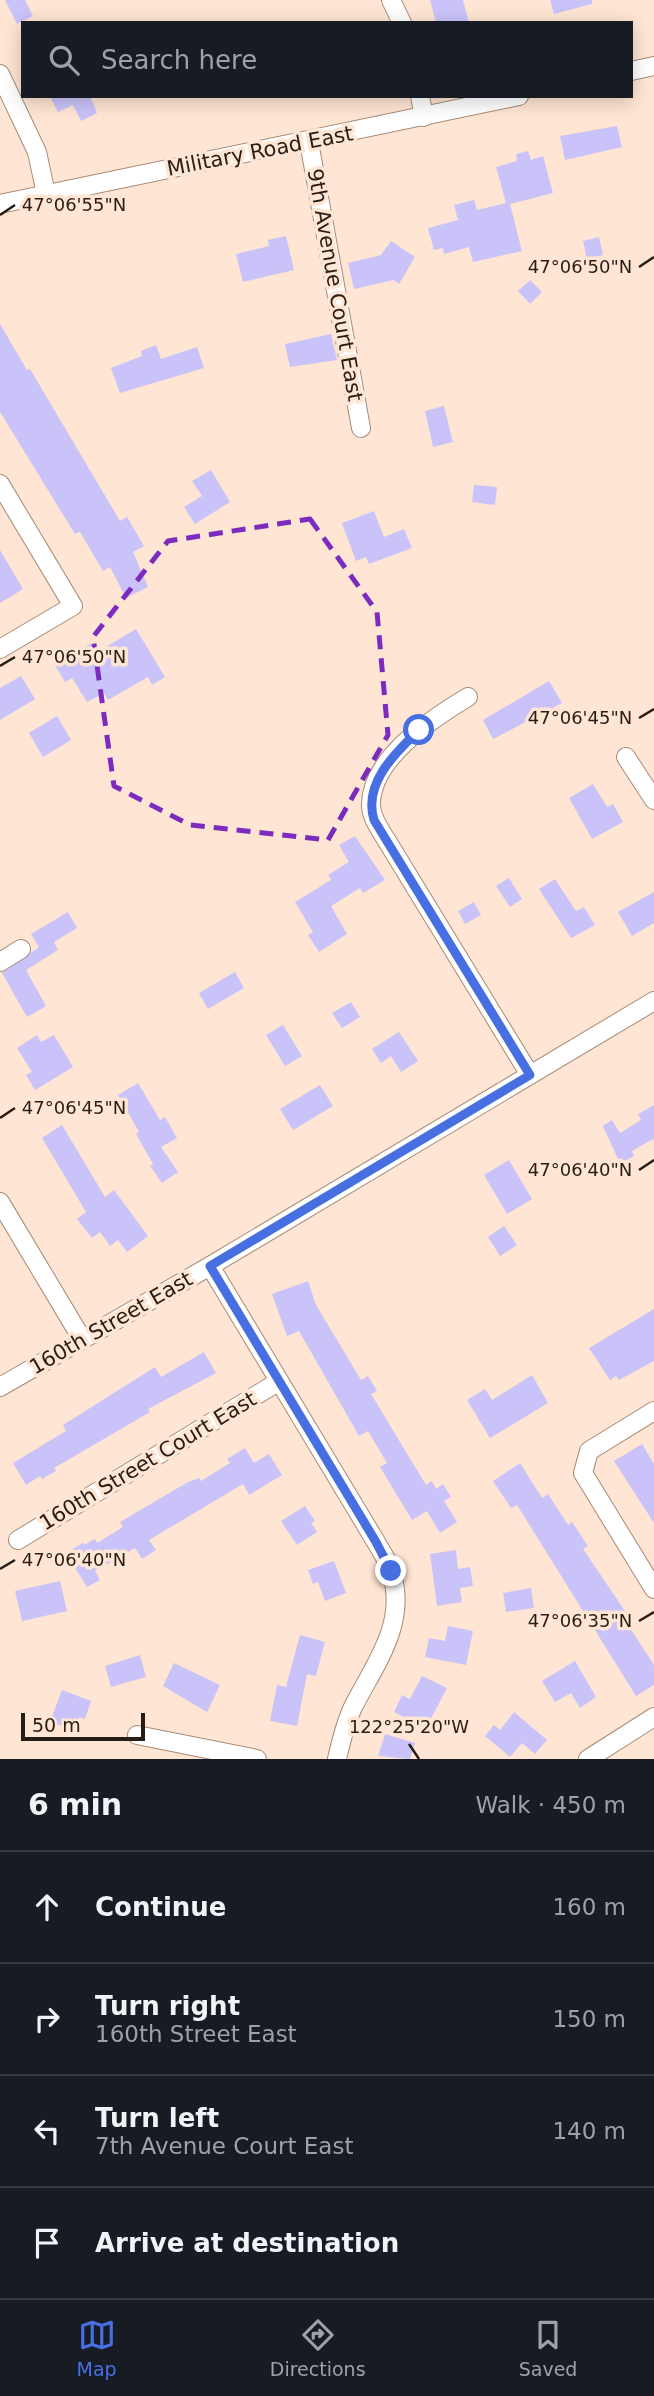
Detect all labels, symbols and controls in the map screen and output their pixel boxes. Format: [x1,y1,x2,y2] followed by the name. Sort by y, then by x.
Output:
[21,21,633,98] search box
[45,41,83,79] icon: search
[101,45,257,75] text: Search here
[165,121,355,181] street label: Military Road East
[303,167,367,403] street label: 9th Avenue Court East
[22,194,126,215] text: 47°06'55"N
[528,256,632,277] text: 47°06'50"N
[22,646,126,667] text: 47°06'50"N
[528,707,632,728] text: 47°06'45"N
[403,714,434,745] route start
[22,1097,126,1118] text: 47°06'45"N
[528,1159,632,1180] text: 47°06'40"N
[25,1267,197,1379] street label: 160th Street East
[35,1387,261,1535] street label: 160th Street Court East
[22,1549,126,1570] text: 47°06'40"N
[375,1555,406,1586] route end
[528,1610,632,1631] text: 47°06'35"N
[21,1710,145,1742] scale bar
[32,1714,81,1736] text: 50 m
[349,1716,469,1737] text: 122°25'20"W
[28,1787,122,1822] text: 6 min
[475,1792,626,1818] text: Walk · 450 m
[28,1888,66,1926] icon: ahead
[95,1892,226,1922] text: Continue
[552,1894,626,1920] text: 160 m
[95,1991,240,2021] text: Turn right
[28,2000,66,2038] icon: right
[552,2006,626,2032] text: 150 m
[95,2021,297,2047] text: 160th Street East
[95,2103,219,2133] text: Turn left
[28,2112,66,2150] icon: left
[552,2118,626,2144] text: 140 m
[95,2133,353,2159] text: 7th Avenue Court East
[28,2224,66,2262] icon: arrive
[95,2228,399,2258] text: Arrive at destination
[77,2316,117,2380] tab: Map
[270,2316,366,2380] tab: Directions
[519,2316,577,2380] tab: Saved

